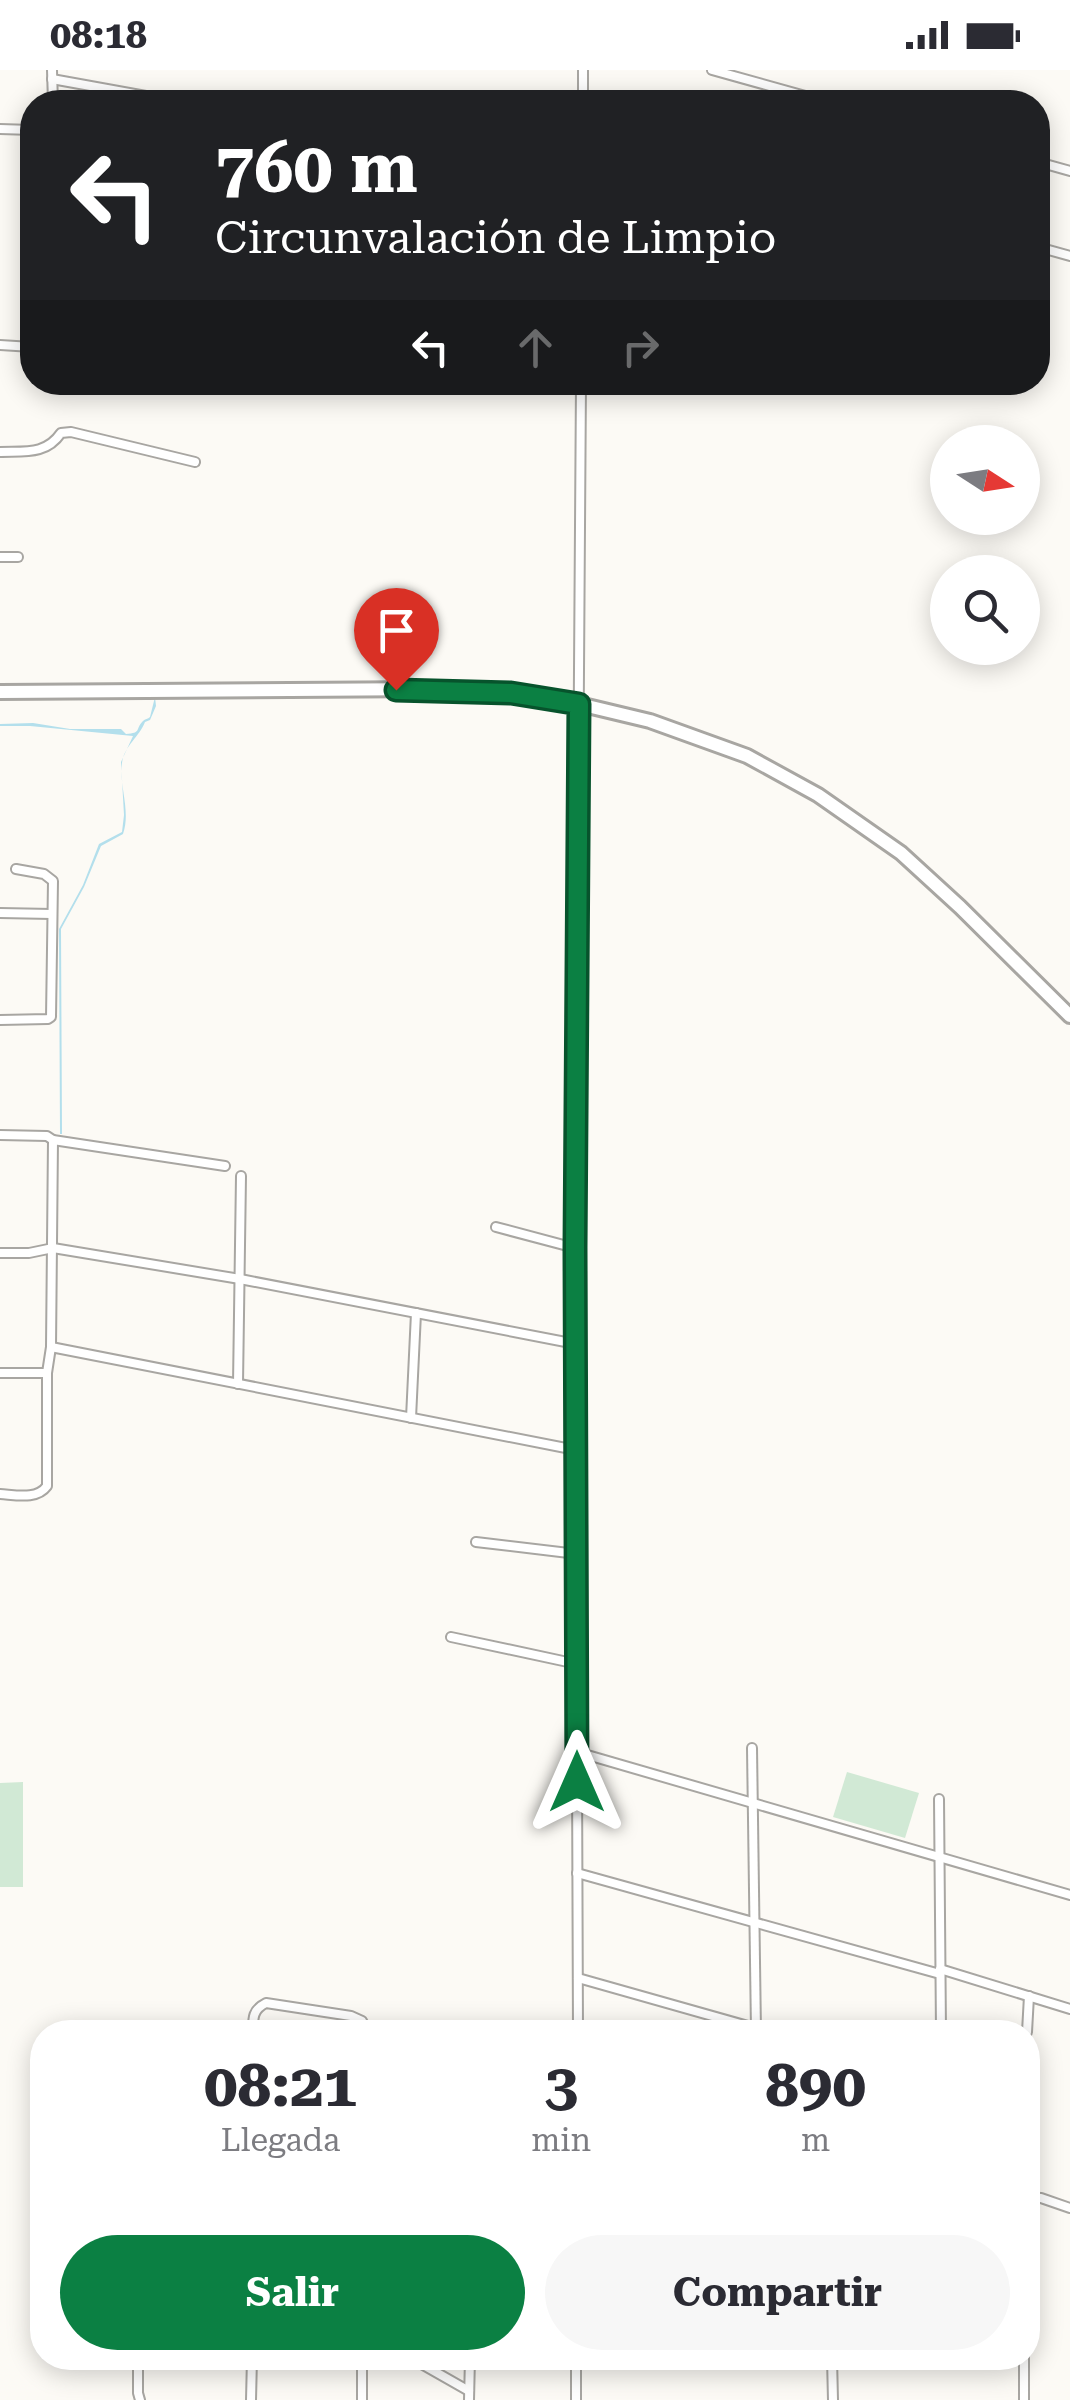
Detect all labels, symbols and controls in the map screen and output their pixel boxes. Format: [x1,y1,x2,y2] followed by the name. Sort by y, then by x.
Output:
[50,13,147,57] text: 08:18
[215,127,418,209] text: 760 m
[50,130,180,260] icon: left
[215,211,776,264] text: Circunvalación de Limpio
[403,320,458,375] icon: left
[508,320,563,375] icon: ahead
[613,320,668,375] icon: right
[930,425,1040,535] north arrow
[930,425,1040,665] map controls
[930,555,1040,665] button: search
[354,588,439,691] pin
[369,603,424,658] icon: arrive
[525,1730,629,1834] position arrow
[204,2050,357,2121] text: 08:21
[544,2050,578,2121] text: 3
[765,2050,866,2121] text: 890
[221,2121,340,2159] text: Llegada
[531,2121,591,2159] text: min
[801,2121,830,2159] text: m
[60,2235,525,2350] button: Salir
[545,2235,1010,2350] button: Compartir

